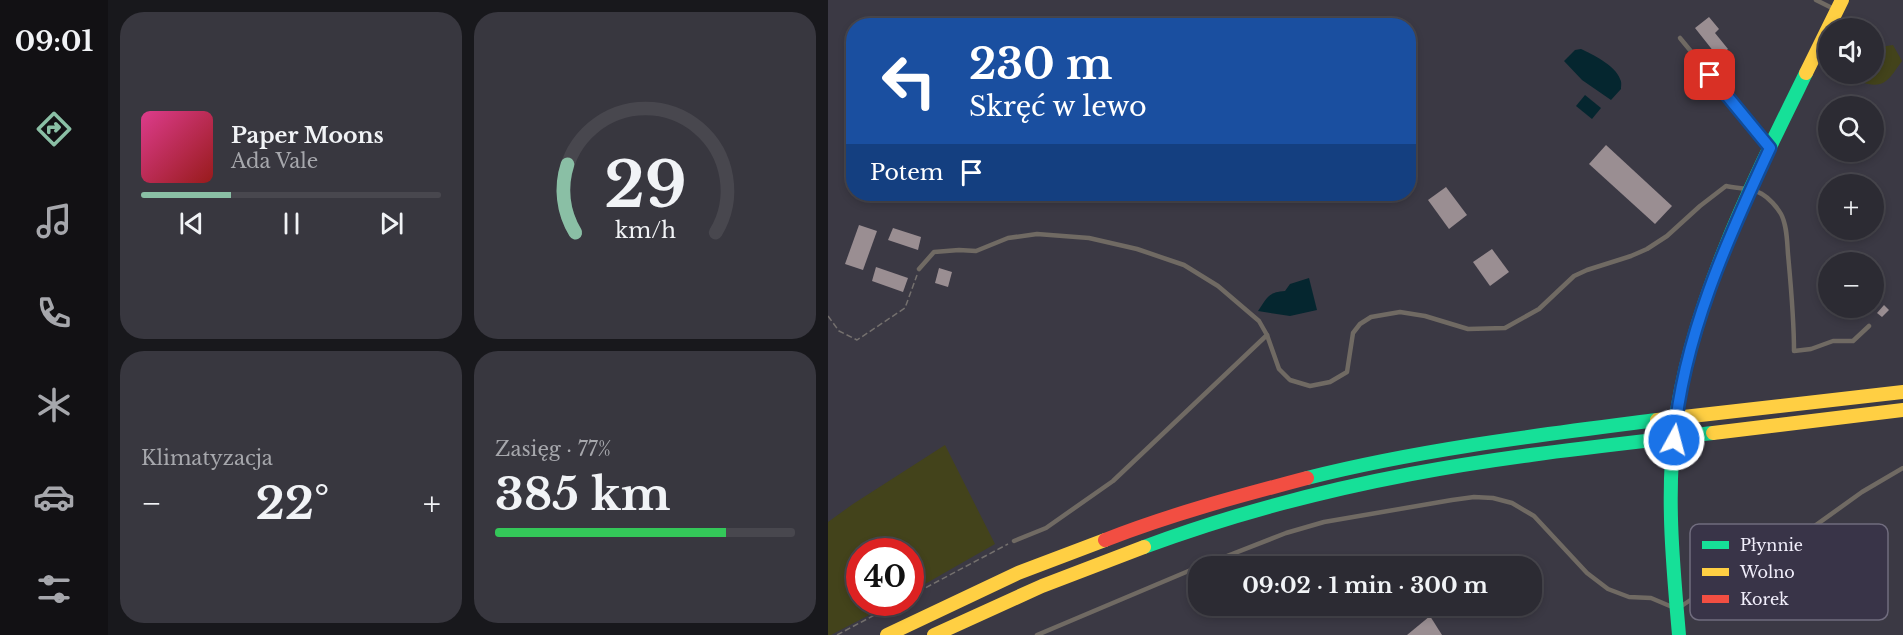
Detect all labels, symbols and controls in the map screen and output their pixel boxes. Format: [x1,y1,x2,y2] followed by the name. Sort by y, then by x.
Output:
[1818,18,1884,318] map controls
[1818,18,1884,84] button: sound
[15,25,93,58] text: 09:01
[969,38,1112,90] text: 230 m
[870,42,948,120] icon: left
[1684,49,1735,100] pin
[1693,58,1726,91] icon: arrive
[969,90,1147,123] text: Skręć w lewo
[1818,96,1884,162] button: search
[33,108,75,150] icon: directions
[231,122,384,149] text: Paper Moons
[604,146,686,224] text: 29
[231,149,318,173] text: Ada Vale
[955,156,988,189] icon: arrive
[870,159,943,186] text: Potem
[1818,174,1884,240] button: +
[33,200,75,242] icon: music
[175,207,208,240] icon: previous
[275,207,308,240] icon: pause
[375,207,408,240] icon: next
[615,217,676,244] text: km/h
[1818,252,1884,318] button: −
[33,292,75,334] icon: phone
[33,384,75,426] icon: climate
[1642,408,1706,472] position arrow
[495,437,611,461] text: Zasięg · 77%
[141,446,273,470] text: Klimatyzacja
[495,466,671,522] text: 385 km
[256,475,329,531] text: 22°
[33,476,75,518] icon: car
[141,483,162,524] text: −
[423,483,441,524] text: +
[1690,524,1888,620] legend
[1740,535,1803,555] text: Płynnie
[846,538,924,616] speed limit sign: 40
[1739,562,1795,582] text: Wolno
[33,568,75,610] icon: filters
[1242,572,1488,599] text: 09:02 · 1 min · 300 m
[1740,589,1789,609] text: Korek

